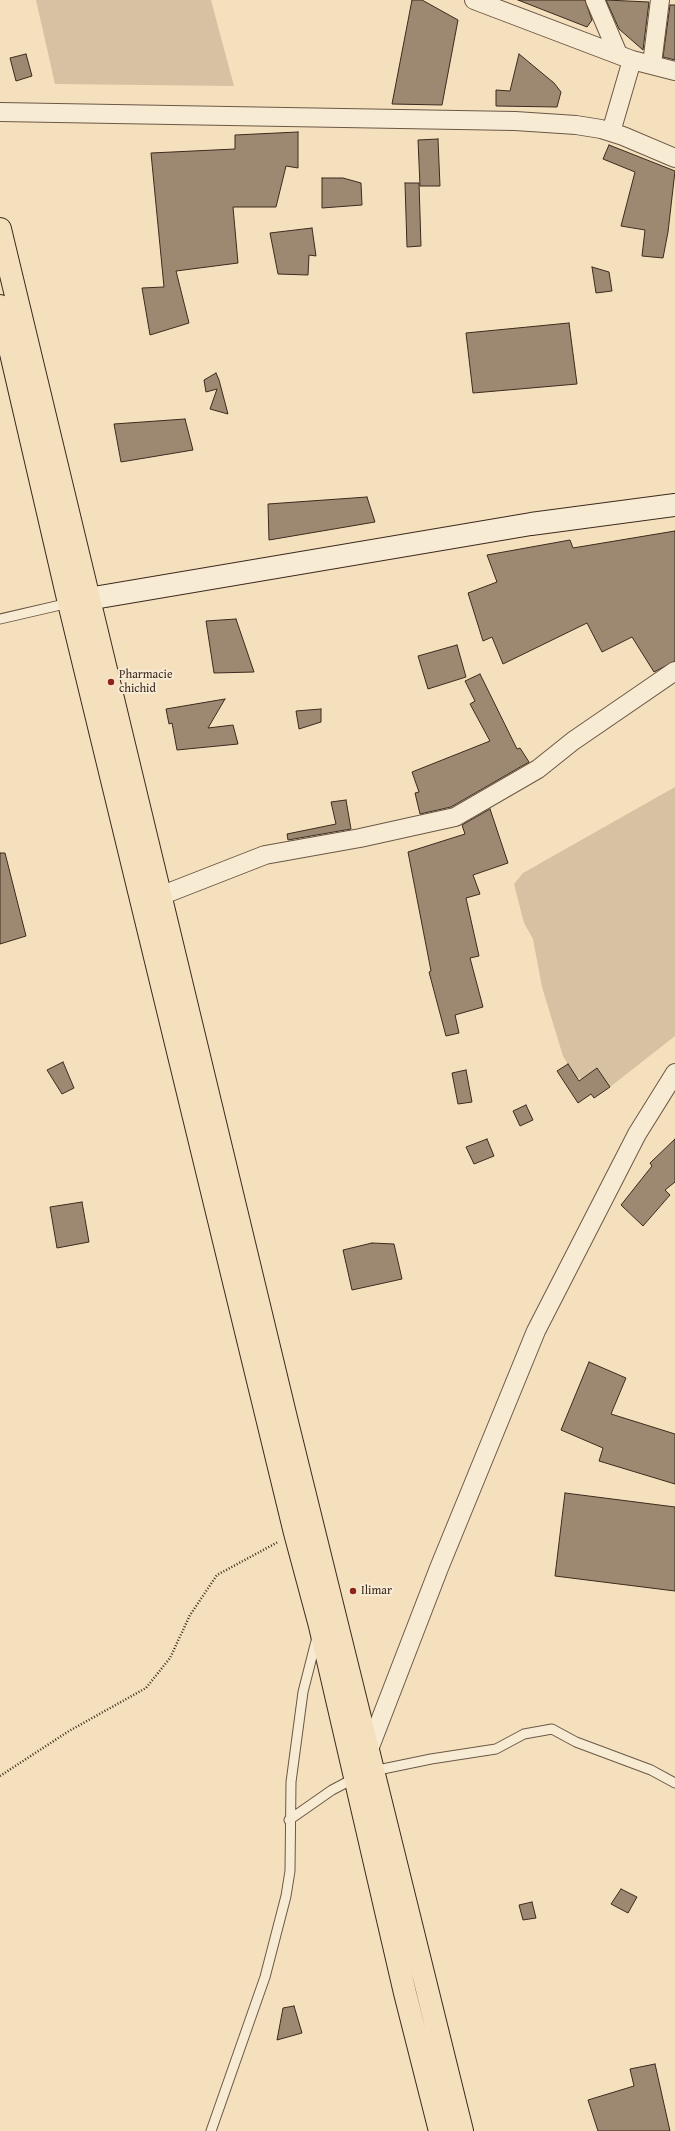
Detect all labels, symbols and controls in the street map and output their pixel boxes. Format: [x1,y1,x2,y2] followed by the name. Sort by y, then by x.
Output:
[119,668,173,696] place label: Pharmacie chichid
[106,677,116,687] marker: Pharmacie chichid
[361,1584,392,1598] place label: Ilimar
[348,1586,358,1596] marker: Ilimar

